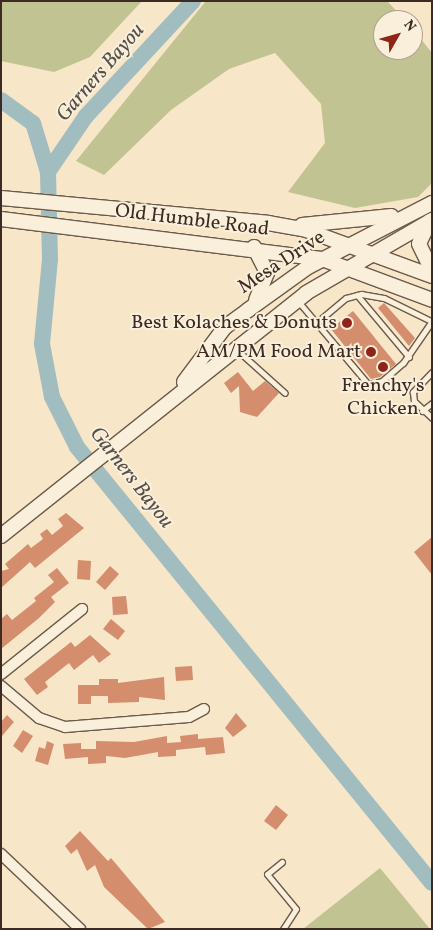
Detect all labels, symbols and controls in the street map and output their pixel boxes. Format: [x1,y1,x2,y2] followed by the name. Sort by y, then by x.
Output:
[373,10,423,60] north arrow
[399,16,420,36] text: N
[51,19,151,127] water label: Garners Bayou
[113,200,271,242] street label: Old Humble Road
[234,226,330,300] street label: Mesa Drive
[131,311,337,335] place label: Best Kolaches & Donuts
[341,317,353,329] marker: Best Kolaches & Donuts
[196,340,361,364] place label: AM/PM Food Mart
[365,346,377,358] marker: AM/PM Food Mart
[377,361,389,373] marker: Frenchy's Chicken
[341,375,425,422] place label: Frenchy's Chicken
[84,422,178,534] water label: Garners Bayou

